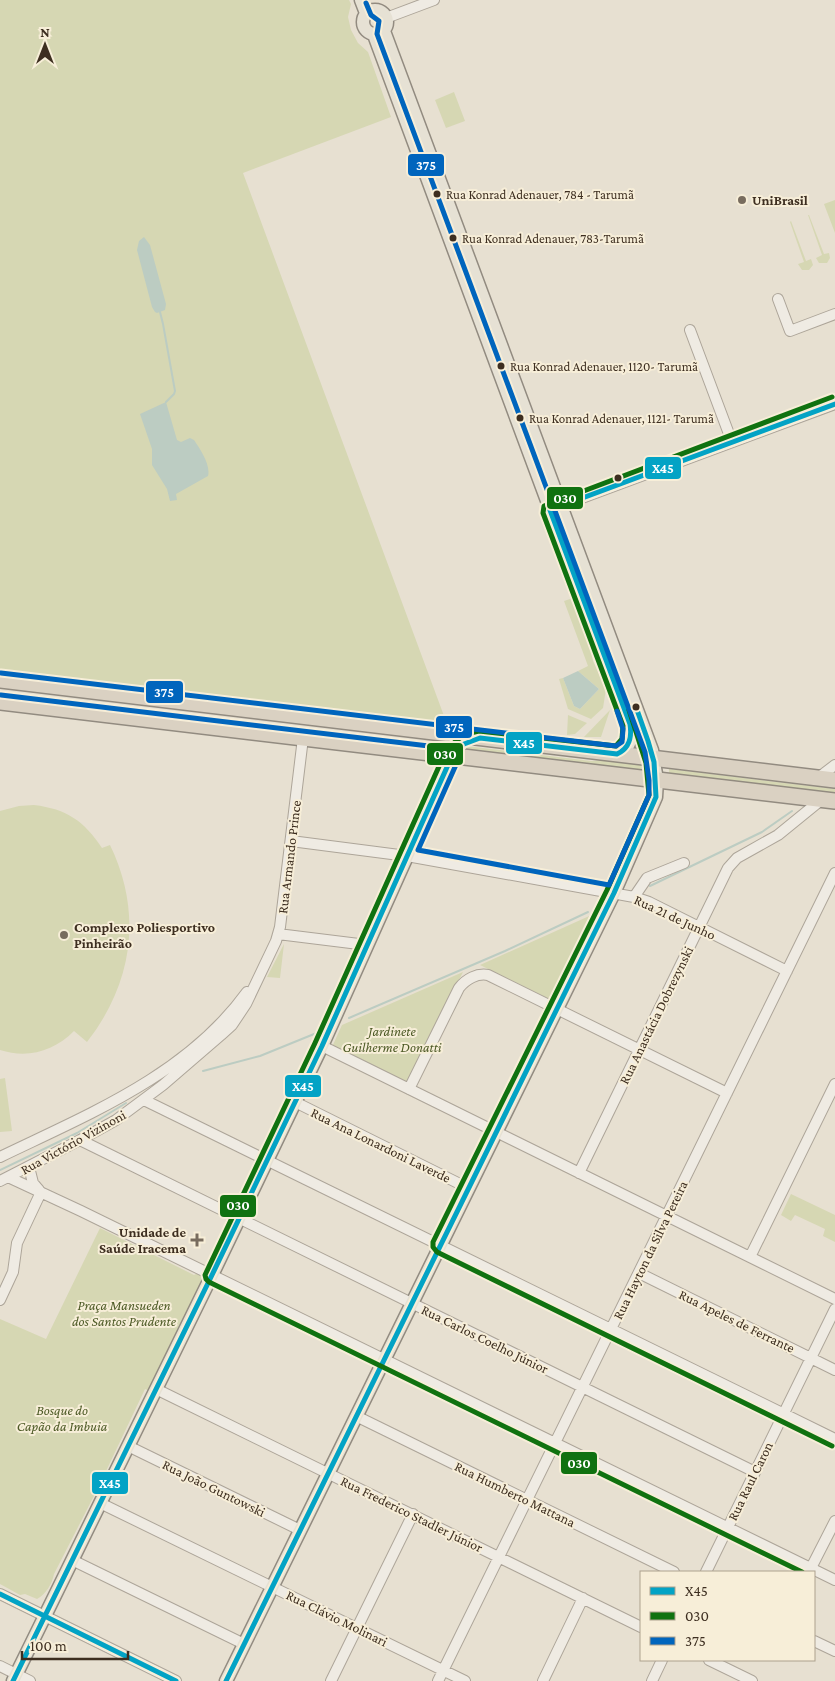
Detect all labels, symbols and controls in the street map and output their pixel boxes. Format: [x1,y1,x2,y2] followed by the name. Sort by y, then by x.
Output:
[20,20,70,70] north arrow
[40,24,50,40] text: N
[407,153,445,177] line badge: 375
[416,157,436,173] text: 375
[446,187,634,202] place label: Rua Konrad Adenauer, 784 - Tarumã
[432,189,442,199] marker: Rua Konrad Adenauer, 784 - Tarumã
[752,192,808,208] place label: UniBrasil
[736,194,748,206] marker: UniBrasil
[462,231,644,246] place label: Rua Konrad Adenauer, 783-Tarumã
[448,233,458,243] marker: Rua Konrad Adenauer, 783-Tarumã
[510,359,698,374] place label: Rua Konrad Adenauer, 1120- Tarumã
[496,361,506,371] marker: Rua Konrad Adenauer, 1120- Tarumã
[529,411,714,426] place label: Rua Konrad Adenauer, 1121- Tarumã
[515,413,525,423] marker: Rua Konrad Adenauer, 1121- Tarumã
[644,456,682,480] line badge: X45
[652,460,674,476] text: X45
[613,473,623,483] unlabelled marker
[546,486,584,510] line badge: 030
[553,490,577,506] text: 030
[145,680,184,704] line badge: 375
[154,684,174,700] text: 375
[631,702,641,712] unlabelled marker
[435,715,473,739] line badge: 375
[444,719,464,735] text: 375
[505,731,543,755] line badge: X45
[513,735,535,751] text: X45
[426,742,464,766] line badge: 030
[433,746,457,762] text: 030
[274,799,304,915] street label: Rua Armando Prince
[632,891,718,943] street label: Rua 21 de Junho
[74,919,215,951] place label: Complexo Poliesportivo Pinheirão
[58,929,70,941] marker: Complexo Poliesportivo Pinheirão
[616,943,696,1086] street label: Rua Anastácia Dobrezynski
[342,1023,442,1055] park label: Jardinete Guilherme Donatti
[284,1074,322,1098] line badge: X45
[292,1078,314,1094] text: X45
[309,1104,453,1186] street label: Rua Ana Lonardoni Laverde
[18,1106,129,1178] street label: Rua Victório Vizinoni
[609,1178,691,1322] street label: Rua Hayton da Silva Pereira
[219,1194,257,1218] line badge: 030
[226,1197,250,1213] text: 030
[99,1224,186,1256] place label: Unidade de Saúde Iracema
[190,1233,204,1247] marker: Unidade de Saúde Iracema
[677,1286,797,1356] street label: Rua Apeles de Ferrante
[72,1297,177,1329] park label: Praça Mansueden dos Santos Prudente
[419,1301,551,1377] street label: Rua Carlos Coelho Júnior
[17,1402,108,1434] park label: Bosque do Capão da Imbuia
[724,1439,776,1523] street label: Rua Raul Caron
[560,1451,598,1475] line badge: 030
[567,1455,591,1471] text: 030
[160,1456,268,1520] street label: Rua João Guntowski
[452,1458,578,1530] street label: Rua Humberto Mattana
[91,1471,129,1495] line badge: X45
[338,1473,486,1555] street label: Rua Frederico Stadler Júnior
[99,1475,121,1491] text: X45
[640,1571,815,1661] legend
[685,1583,708,1599] text: X45
[284,1587,391,1650] street label: Rua Clávio Molinari
[685,1608,709,1624] text: 030
[22,1628,129,1660] scale bar
[685,1633,706,1649] text: 375
[30,1638,67,1654] text: 100 m

